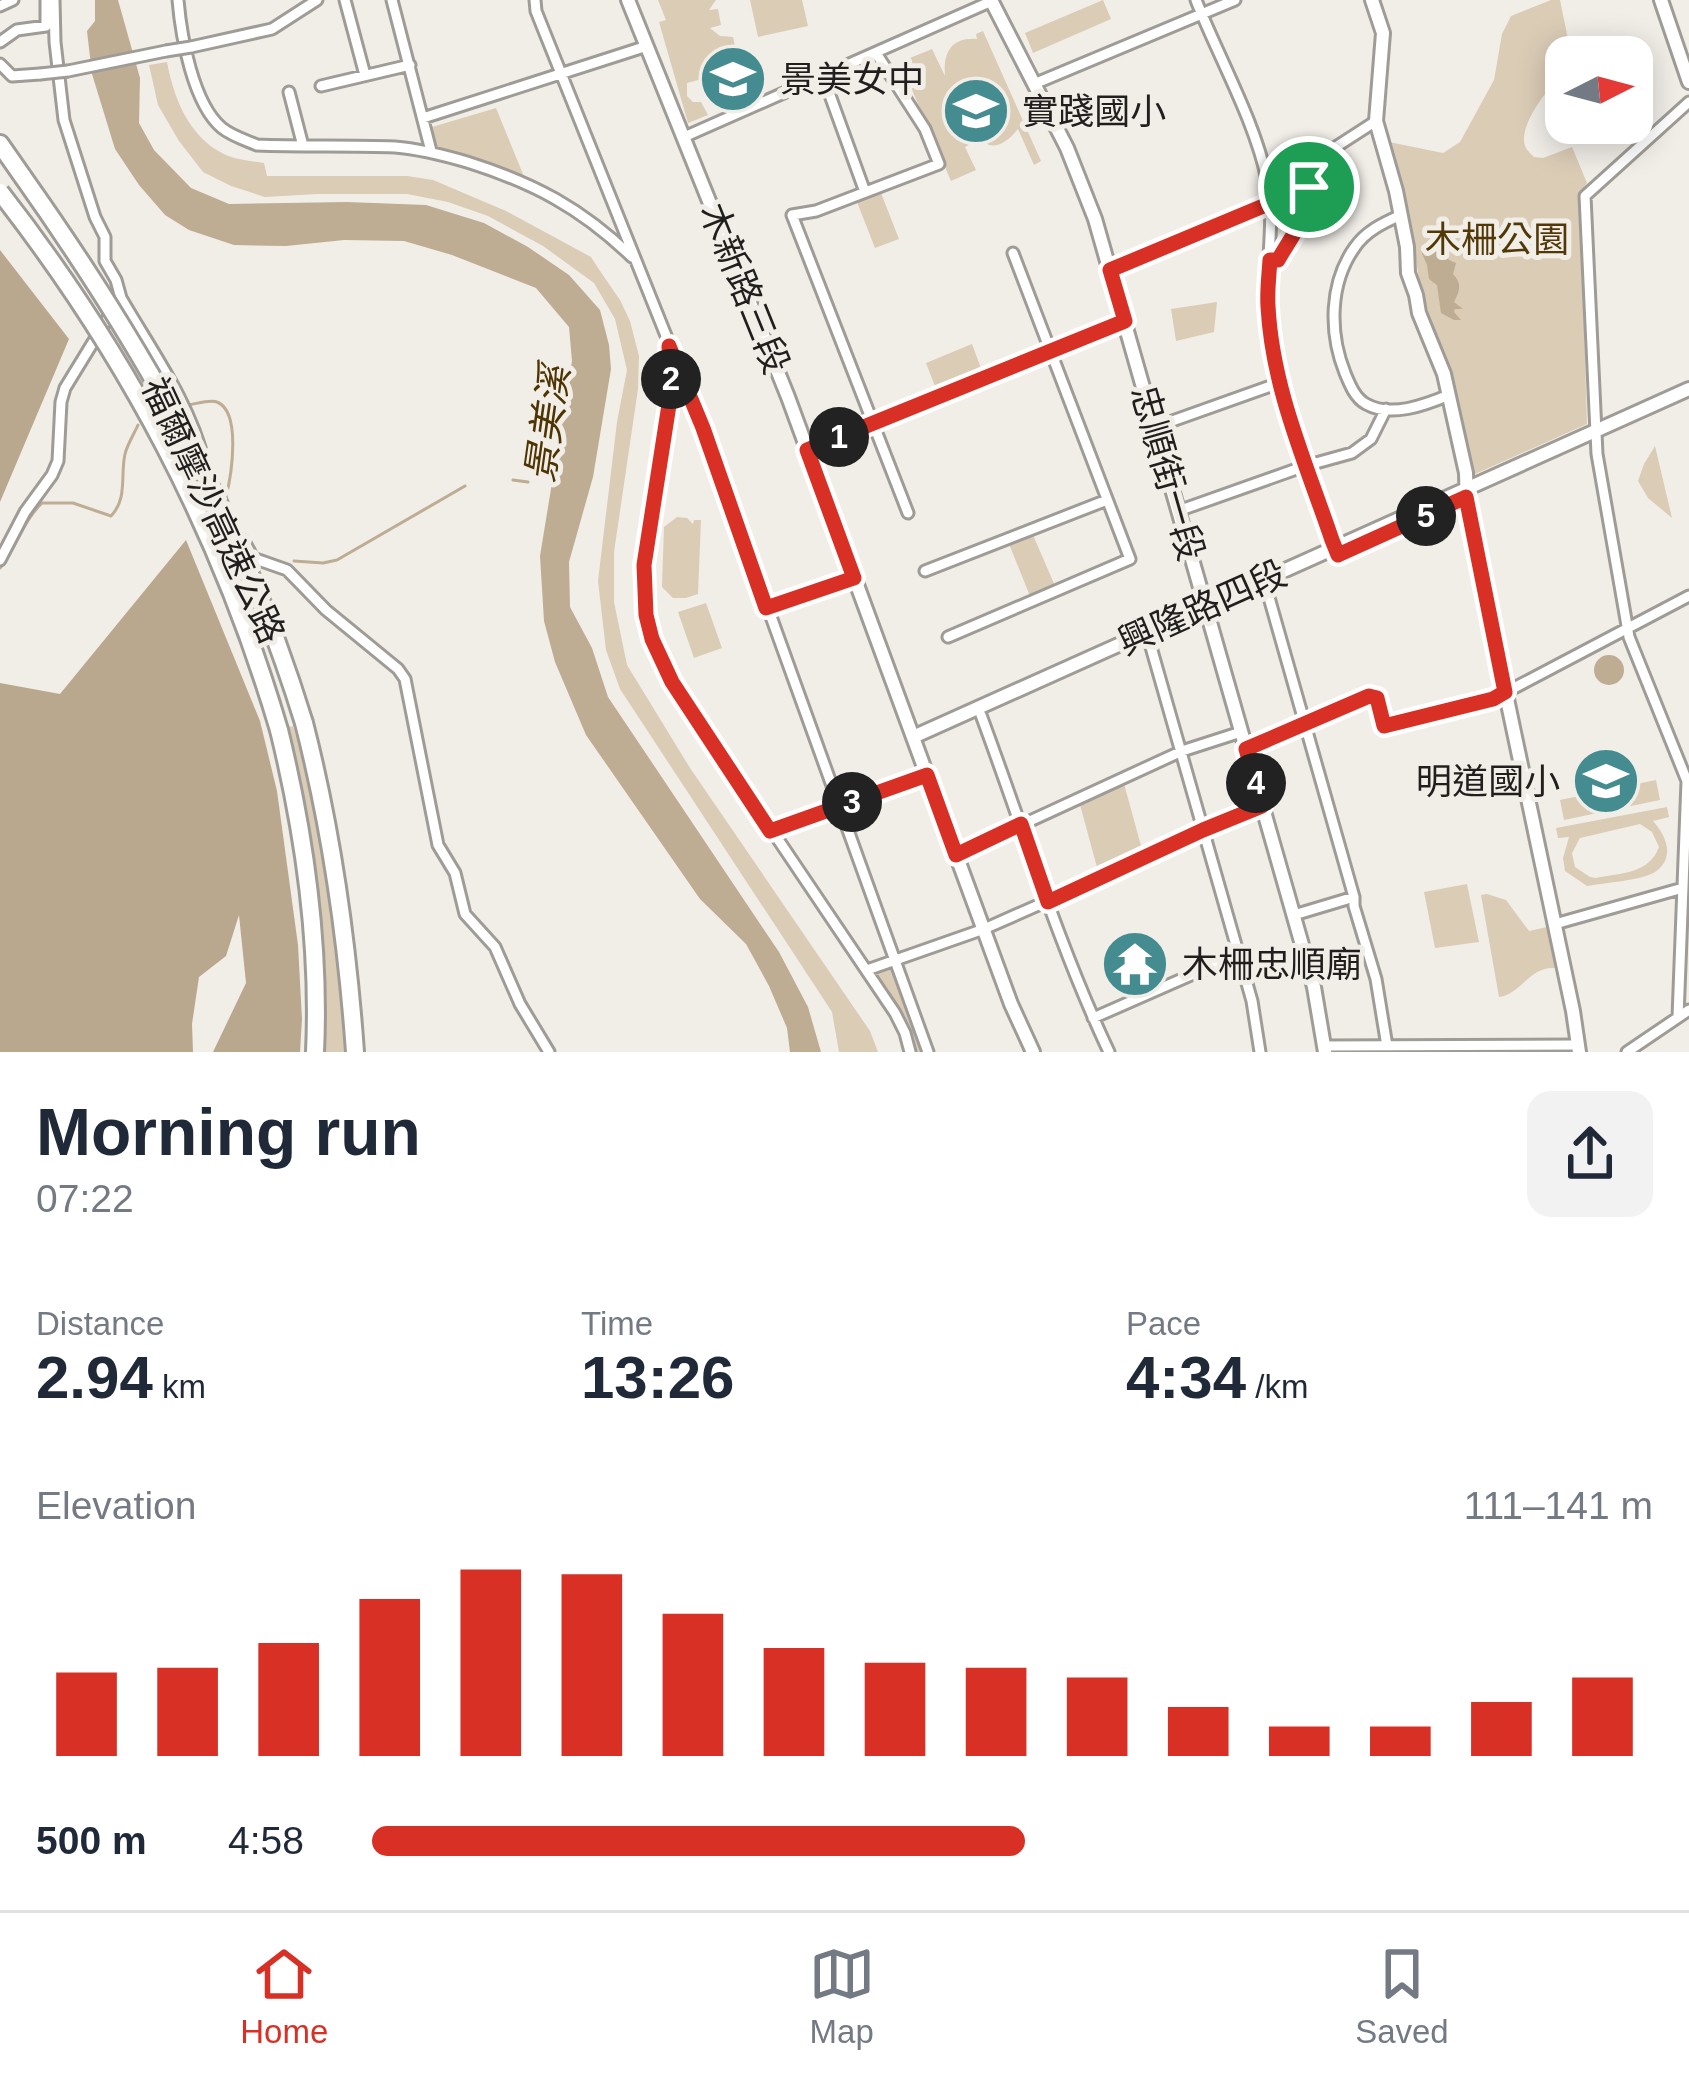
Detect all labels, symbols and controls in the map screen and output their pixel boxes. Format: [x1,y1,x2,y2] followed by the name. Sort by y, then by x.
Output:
[1545,36,1653,144] north arrow
[1545,36,1653,144] map controls
[698,44,768,114] school or university icon: 景美女中
[780,59,924,100] place label: 景美女中
[941,76,1011,146] school or university icon: 實踐國小
[1022,91,1166,132] place label: 實踐國小
[1258,136,1360,238] pin
[1276,154,1342,220] icon: arrive
[692,197,797,379] street label: 木新路三段
[1425,219,1569,260] park label: 木柵公園
[641,349,701,409] pin: 2
[518,358,578,485] water label: 景美溪
[662,360,680,397] text: 2
[134,371,293,649] street label: 福爾摩沙高速公路
[1123,381,1212,565] street label: 忠順街一段
[809,407,869,467] pin: 1
[830,418,848,455] text: 1
[1396,486,1456,546] pin: 5
[1417,497,1435,534] text: 5
[1112,552,1293,663] street label: 興隆路四段
[1571,746,1641,816] school or university icon: 明道國小
[1226,753,1286,813] pin: 4
[1416,761,1560,802] place label: 明道國小
[1247,764,1265,801] text: 4
[822,772,882,832] pin: 3
[843,783,861,820] text: 3
[1100,929,1170,999] temple icon: 木柵忠順廟
[1182,944,1362,985] place label: 木柵忠順廟
[1527,1091,1653,1217] button: share
[36,1095,421,1169] text: Morning run
[36,1177,134,1220] text: 07:22
[36,1305,164,1342] text: Distance
[581,1305,653,1342] text: Time
[1126,1305,1201,1342] text: Pace
[36,1344,153,1411] text: 2.94
[581,1344,734,1411] text: 13:26
[1126,1344,1246,1411] text: 4:34
[153,1368,206,1405] text: km
[1246,1368,1308,1405] text: /km
[36,1484,196,1527] text: Elevation
[1464,1484,1653,1527] text: 111–141 m
[36,1819,147,1862] text: 500 m
[228,1819,304,1862] text: 4:58
[240,1941,328,2051] tab: Home
[809,1941,875,2051] tab: Map
[1355,1941,1449,2051] tab: Saved

